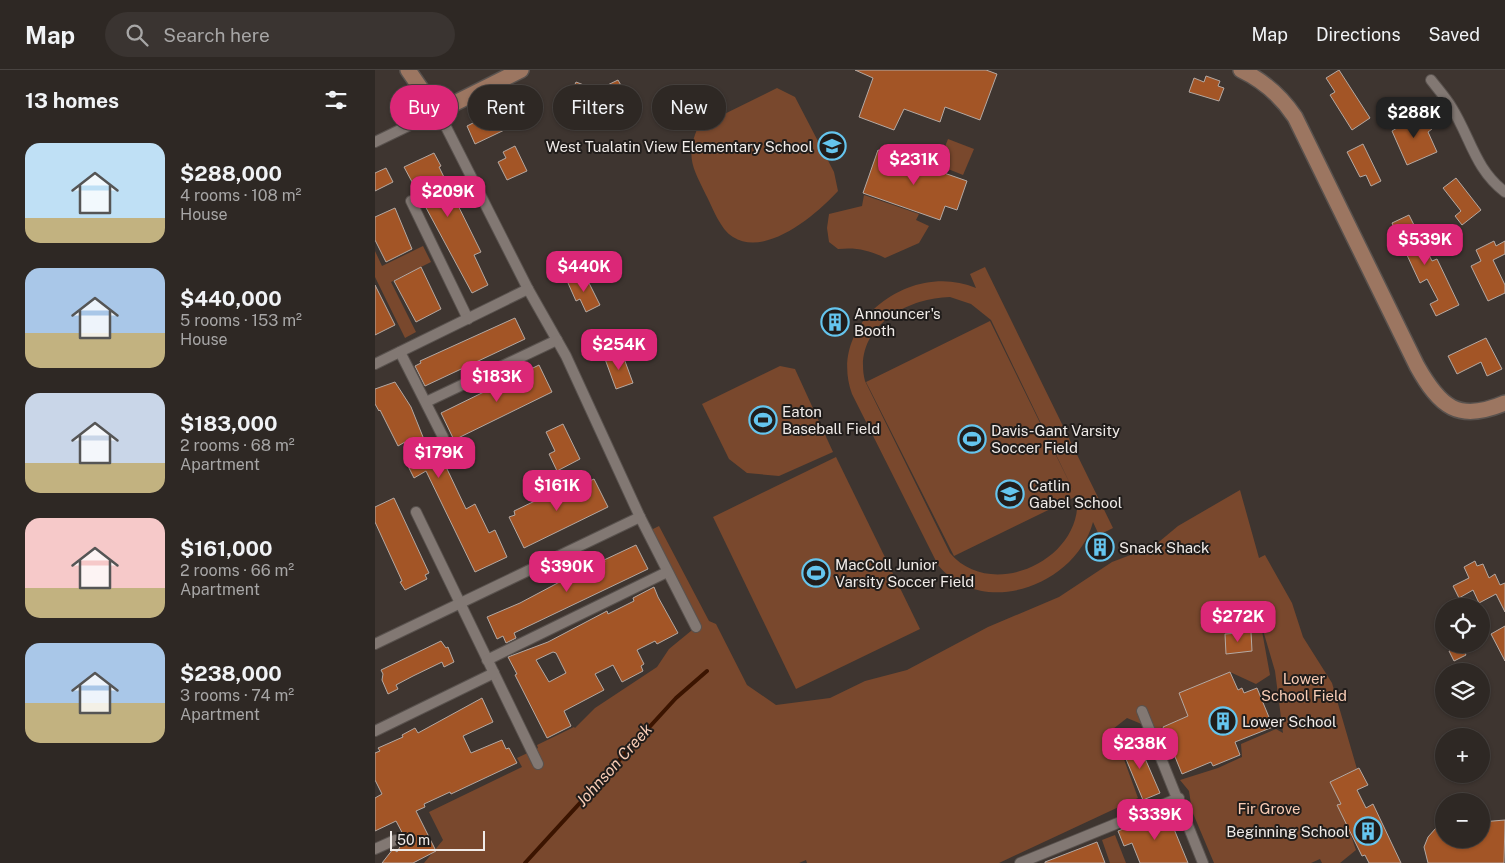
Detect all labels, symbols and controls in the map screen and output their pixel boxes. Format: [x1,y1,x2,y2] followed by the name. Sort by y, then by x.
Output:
[105,12,455,57] search box
[25,21,75,49] text: Map
[123,21,151,49] icon: search
[163,24,270,46] text: Search here
[1251,24,1288,45] text: Map
[1316,24,1401,45] text: Directions
[1429,24,1480,45] text: Saved
[390,85,458,130] chip: Buy
[468,85,543,130] chip: Rent
[553,85,642,130] chip: Filters
[652,85,726,130] chip: New
[322,86,350,114] icon: filters
[25,88,119,113] text: 13 homes
[1379,97,1449,139] pin: $288K
[1387,103,1441,122] text: $288K
[817,131,847,161] school or university icon: West Tualatin View Elementary School
[546,138,813,155] place label: West Tualatin View Elementary School
[879,144,949,186] pin: $231K
[889,150,939,169] text: $231K
[180,161,282,186] text: $288,000
[65,163,125,223] icon: home
[413,176,483,218] pin: $209K
[421,182,475,201] text: $209K
[180,186,301,205] text: 4 rooms · 108 m²
[180,205,228,224] text: House
[1390,224,1460,266] pin: $539K
[1398,230,1452,249] text: $539K
[549,250,619,293] pin: $440K
[557,257,611,276] text: $440K
[180,286,282,311] text: $440,000
[65,288,125,348] icon: home
[854,305,941,339] place label: Announcer's Booth
[820,307,850,337] building icon: Announcer's Booth
[180,311,302,330] text: 5 rooms · 153 m²
[584,328,654,371] pin: $254K
[180,330,228,349] text: House
[592,335,646,354] text: $254K
[462,360,532,403] pin: $183K
[472,367,522,386] text: $183K
[782,403,880,437] place label: Eaton Baseball Field
[748,405,778,435] sports icon: Eaton Baseball Field
[180,411,278,436] text: $183,000
[65,413,125,473] icon: home
[991,422,1120,456] place label: Davis-Gant Varsity Soccer Field
[957,424,987,454] sports icon: Davis-Gant Varsity Soccer Field
[180,436,295,455] text: 2 rooms · 68 m²
[404,436,474,479] pin: $179K
[414,443,464,462] text: $179K
[180,455,260,474] text: Apartment
[522,470,592,512] pin: $161K
[534,476,580,495] text: $161K
[1029,477,1122,511] place label: Catlin Gabel School
[995,479,1025,509] school or university icon: Catlin Gabel School
[1085,532,1115,562] building icon: Snack Shack
[180,536,272,561] text: $161,000
[65,538,125,598] icon: home
[1119,539,1210,556] place label: Snack Shack
[532,550,602,593] pin: $390K
[835,556,974,590] place label: MacColl Junior Varsity Soccer Field
[540,557,594,576] text: $390K
[801,558,831,588] sports icon: MacColl Junior Varsity Soccer Field
[180,561,294,580] text: 2 rooms · 66 m²
[180,580,260,599] text: Apartment
[1435,598,1490,848] map controls
[1435,598,1490,653] button: locate
[1203,600,1273,643] pin: $272K
[1212,607,1264,626] text: $272K
[180,661,282,686] text: $238,000
[65,663,125,723] icon: home
[1435,663,1490,718] button: layers
[1261,670,1347,704] park label: Lower School Field
[180,686,294,705] text: 3 rooms · 74 m²
[180,705,260,724] text: Apartment
[1208,706,1238,736] building icon: Lower School
[1242,713,1337,730] place label: Lower School
[572,720,656,810] water label: Johnson Creek
[1105,728,1175,770] pin: $238K
[1435,728,1490,783] button: +
[1113,734,1167,753] text: $238K
[1435,793,1490,848] button: −
[1120,798,1190,841] pin: $339K
[1237,800,1301,817] park label: Fir Grove
[1128,805,1182,824] text: $339K
[1353,816,1383,846] building icon: Beginning School
[1226,823,1349,840] place label: Beginning School
[390,828,485,851] scale bar
[397,832,430,848] text: 50 m

